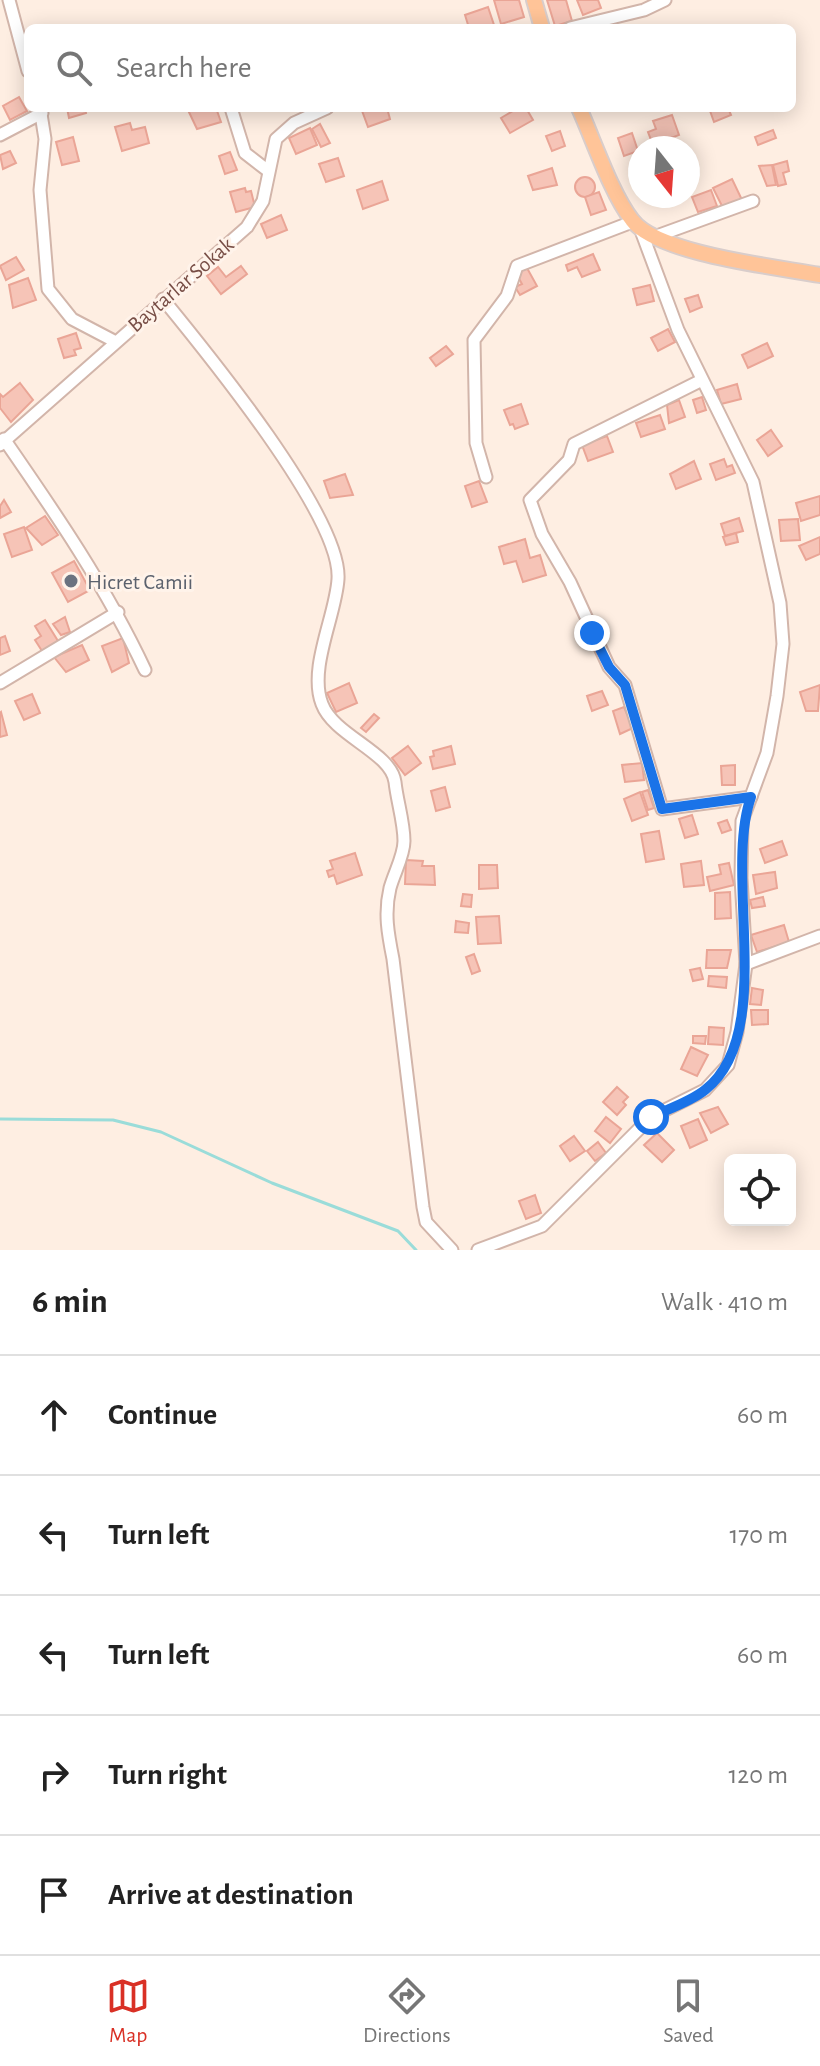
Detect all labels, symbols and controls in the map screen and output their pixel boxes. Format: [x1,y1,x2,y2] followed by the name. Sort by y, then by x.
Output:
[24,24,796,112] search box
[52,46,96,90] icon: search
[116,53,252,83] text: Search here
[628,136,700,208] north arrow
[124,233,238,336] street label: Baytarlar Sokak
[87,571,193,593] place label: Hicret Camii
[62,572,80,590] marker: Hicret Camii
[574,615,610,651] route end
[633,1099,669,1135] route start
[724,1154,796,1226] map controls
[724,1154,796,1226] button: locate
[32,1285,108,1319] text: 6 min
[661,1289,788,1315] text: Walk · 410 m
[32,1393,76,1437] icon: ahead
[108,1400,217,1430] text: Continue
[737,1402,788,1428] text: 60 m
[32,1513,76,1557] icon: left
[108,1520,209,1550] text: Turn left
[729,1522,788,1548] text: 170 m
[32,1633,76,1677] icon: left
[108,1640,209,1670] text: Turn left
[737,1642,788,1668] text: 60 m
[32,1753,76,1797] icon: right
[108,1760,227,1790] text: Turn right
[728,1762,788,1788] text: 120 m
[32,1873,76,1917] icon: arrive
[108,1880,354,1910] text: Arrive at destination
[106,1974,150,2048] tab: Map
[363,1974,451,2048] tab: Directions
[663,1974,714,2048] tab: Saved

